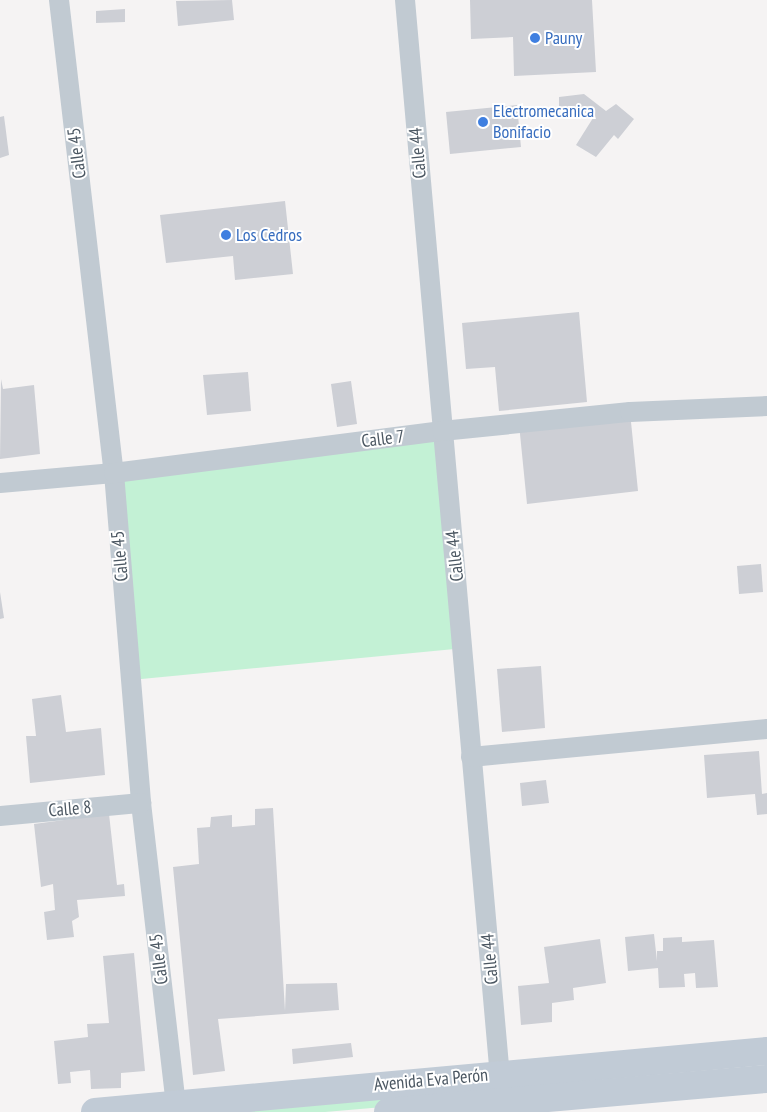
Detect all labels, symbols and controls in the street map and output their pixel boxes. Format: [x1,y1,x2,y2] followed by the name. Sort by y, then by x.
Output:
[545,27,582,49] place label: Pauny
[529,32,541,44] marker: Pauny
[493,101,594,144] place label: Electromecanica Bonifacio
[477,116,489,128] marker: Electromecanica Bonifacio
[63,126,91,180] street label: Calle 45
[405,127,431,179] street label: Calle 44
[236,224,302,246] place label: Los Cedros
[220,229,232,241] marker: Los Cedros
[360,426,406,452] street label: Calle 7
[442,529,468,583] street label: Calle 44
[107,530,133,582] street label: Calle 45
[48,796,92,822] street label: Calle 8
[145,932,173,986] street label: Calle 45
[477,933,503,985] street label: Calle 44
[373,1064,489,1096] street label: Avenida Eva Perón

